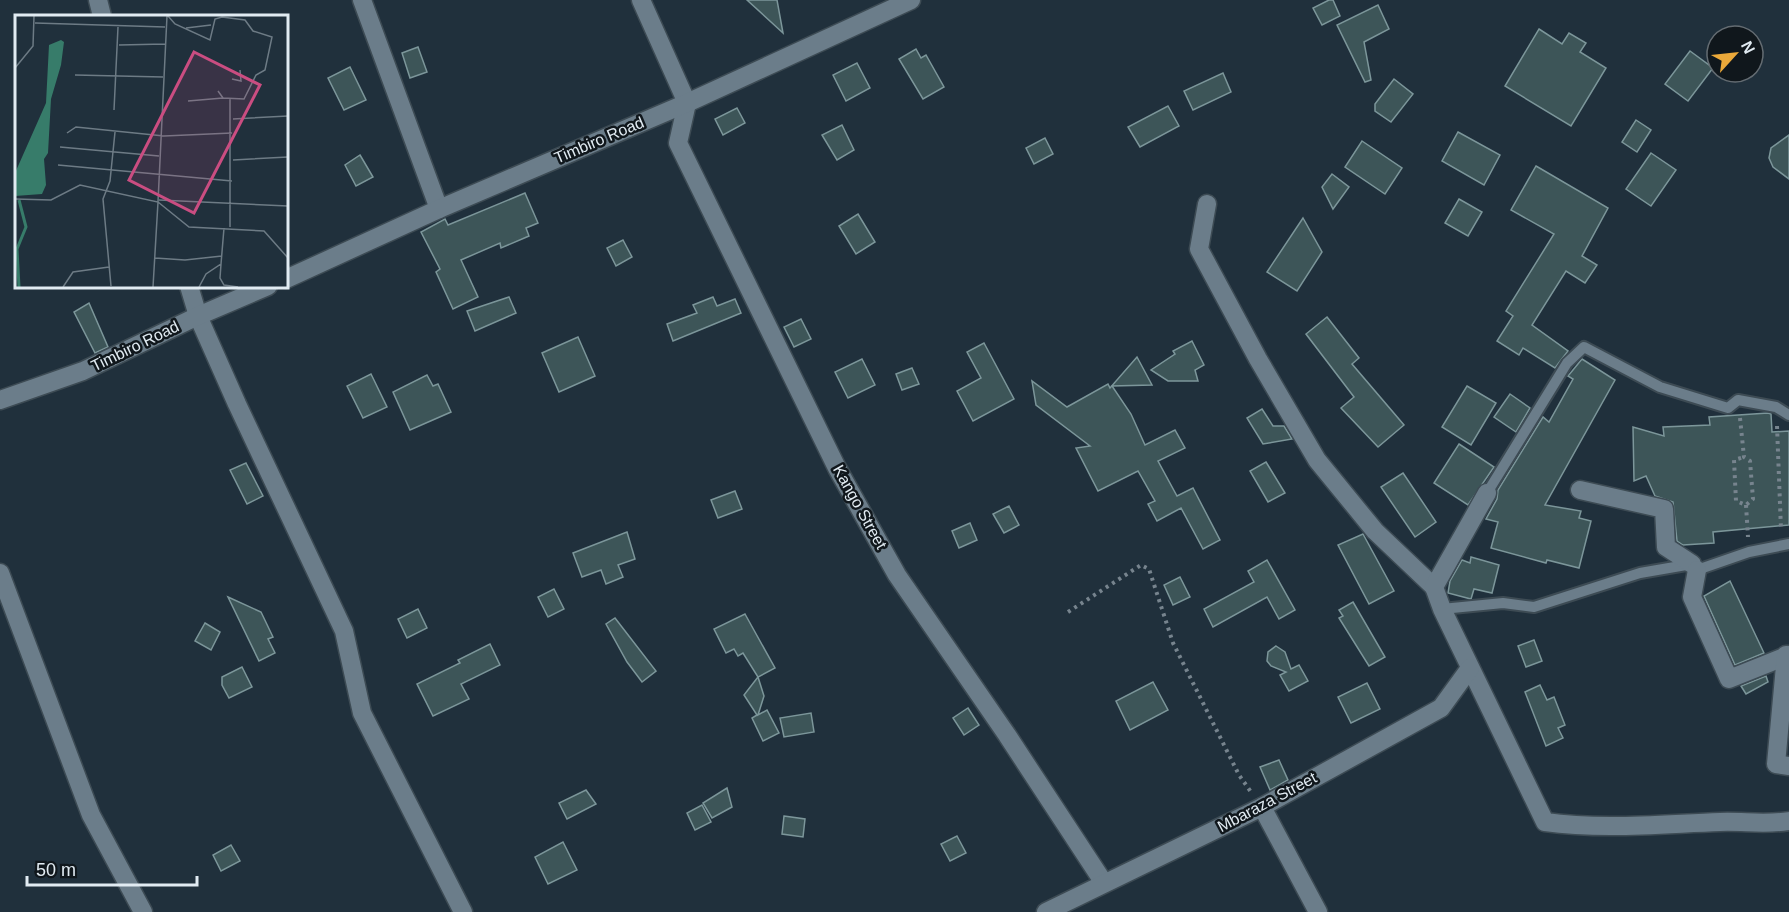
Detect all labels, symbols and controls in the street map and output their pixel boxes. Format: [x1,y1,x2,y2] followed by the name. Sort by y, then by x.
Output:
[15,15,288,288] inset map
[1705,24,1765,84] north arrow
[1738,38,1758,56] text: N
[552,114,646,166] street label: Timbiro Road
[88,317,182,375] street label: Timbiro Road
[830,462,890,552] street label: Kango Street
[1215,769,1320,835] street label: Mbaraza Street
[27,849,196,887] scale bar
[36,860,76,880] text: 50 m

